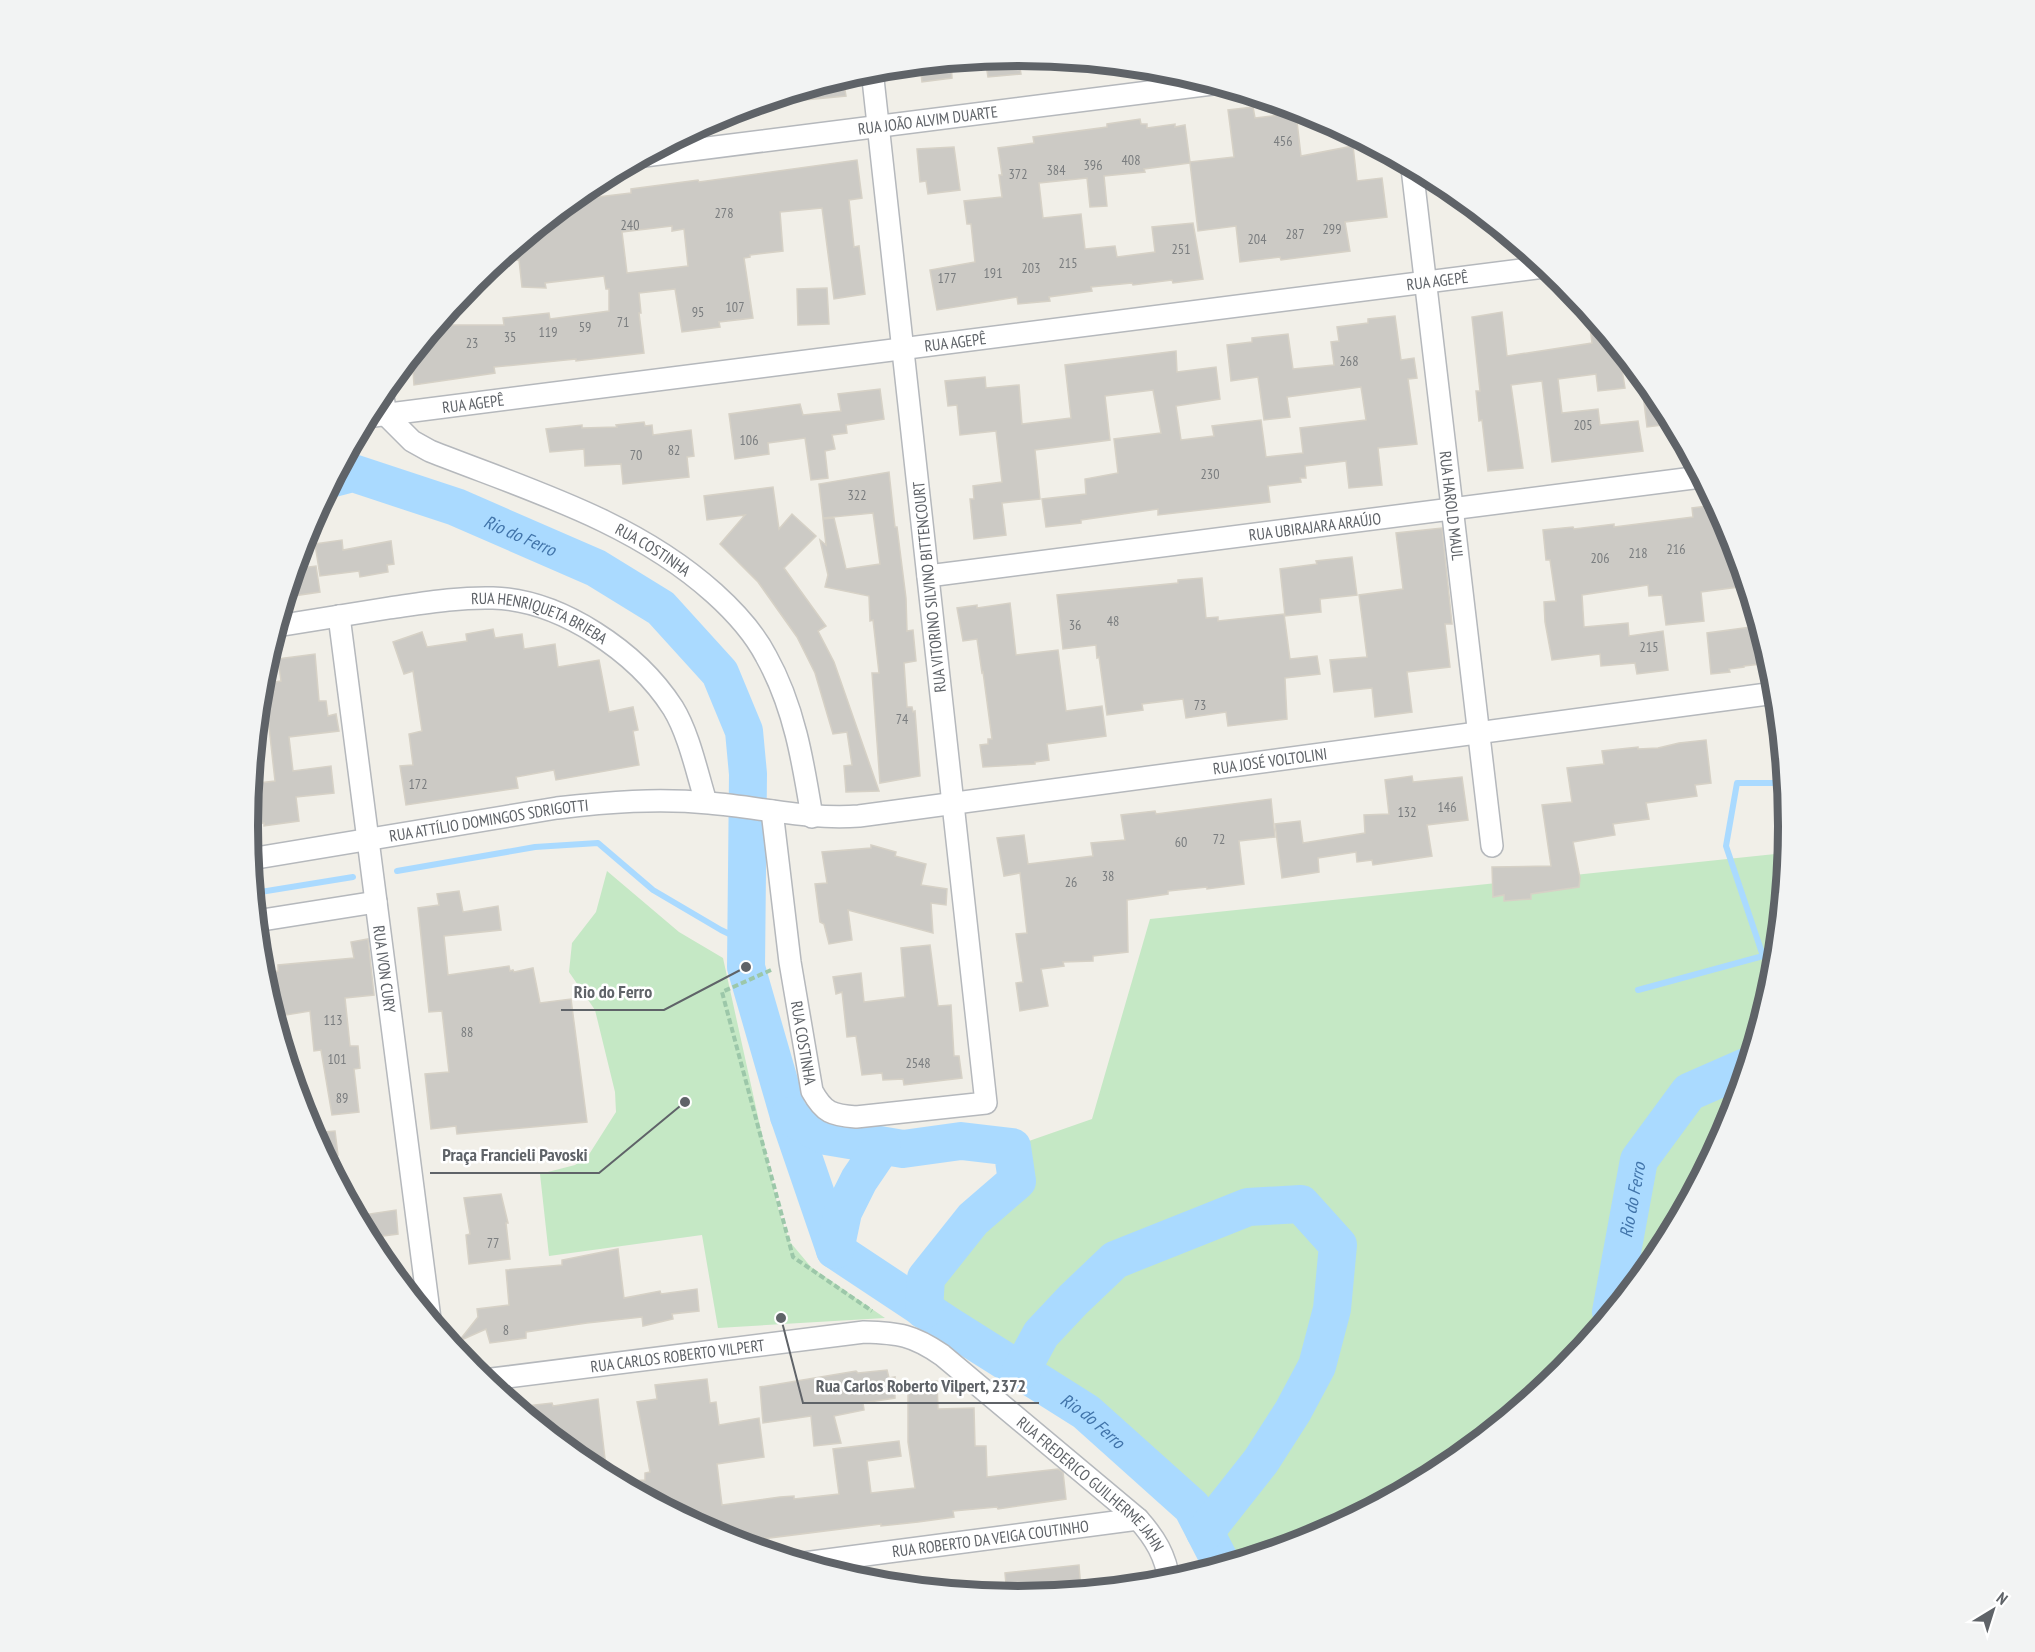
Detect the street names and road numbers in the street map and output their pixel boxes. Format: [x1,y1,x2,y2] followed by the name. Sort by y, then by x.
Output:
[857,101,999,139] street label: RUA JOÃO ALVIM DUARTE
[1405,267,1470,294] street label: RUA AGEPÊ
[923,328,987,356] street label: RUA AGEPÊ
[441,389,505,417] street label: RUA AGEPÊ
[1435,450,1468,562] street label: RUA HAROLD MAUL
[908,481,950,693] street label: RUA VITORINO SILVINO BITTENCOURT
[1247,508,1382,545] street label: RUA UBIRAJARA ARAÚJO
[612,519,695,580] street label: RUA COSTINHA
[471,588,612,648] street label: RUA HENRIQUETA BRIEBA
[1212,743,1328,778] street label: RUA JOSÉ VOLTOLINI
[388,795,589,846] street label: RUA ATTÍLIO DOMINGOS SDRIGOTTI
[369,924,400,1015] street label: RUA IVON CURY
[787,999,821,1087] street label: RUA COSTINHA
[589,1335,766,1376] street label: RUA CARLOS ROBERTO VILPERT
[1013,1412,1169,1554] street label: RUA FREDERICO GUILHERME JAHN
[891,1516,1090,1561] street label: RUA ROBERTO DA VEIGA COUTINHO

